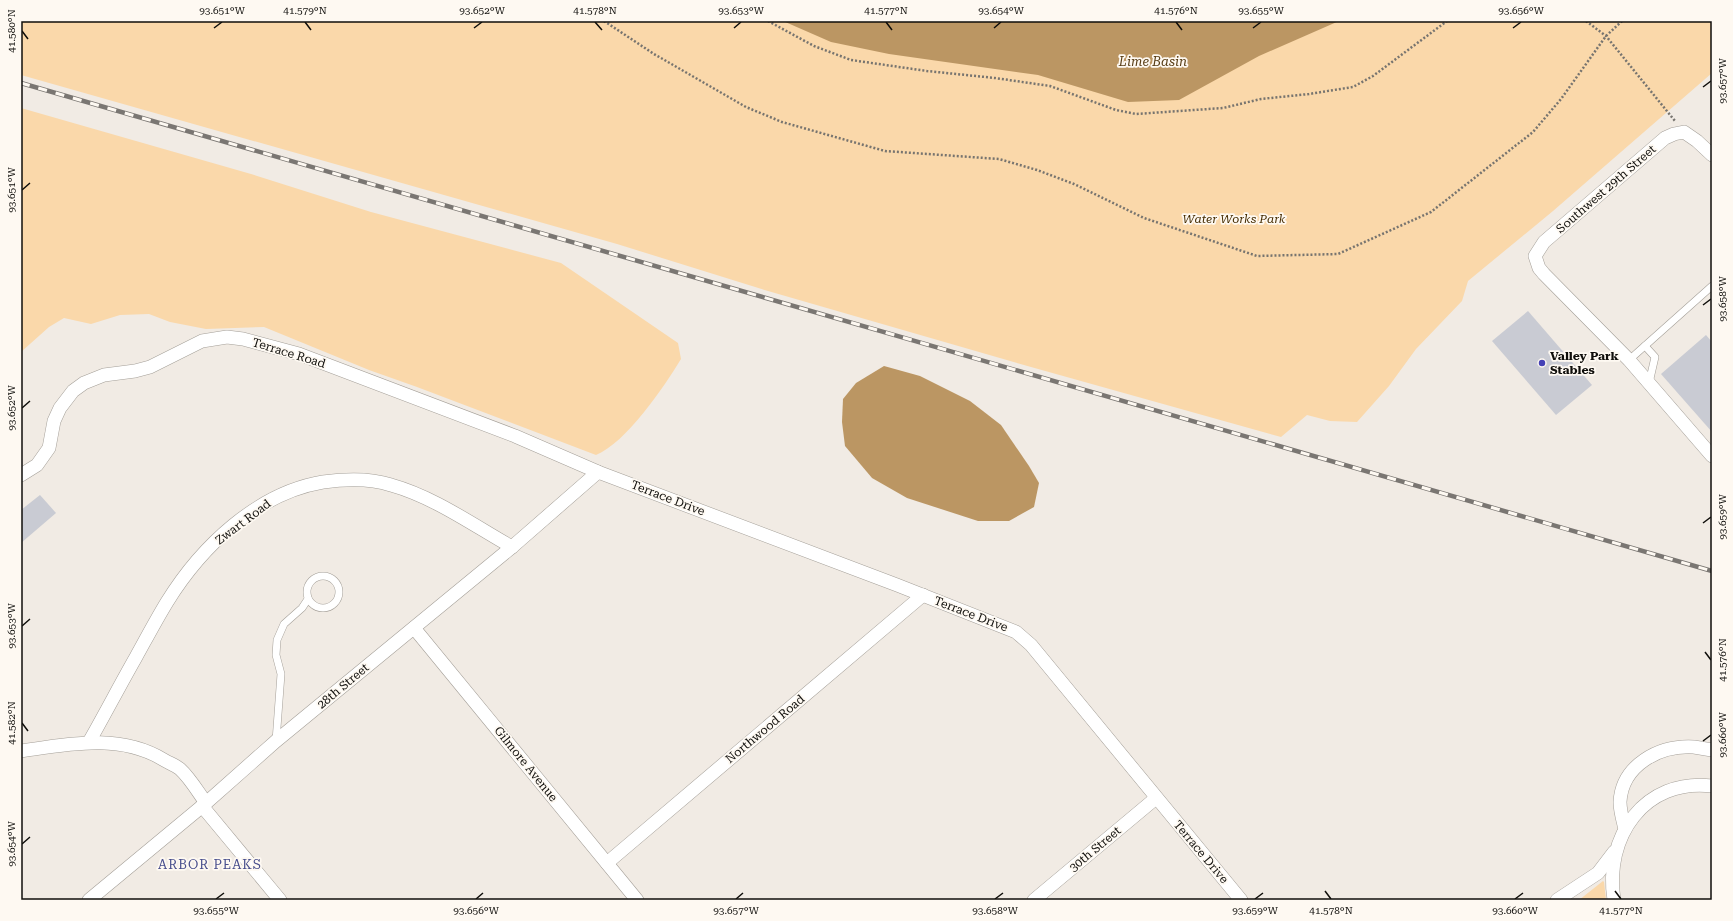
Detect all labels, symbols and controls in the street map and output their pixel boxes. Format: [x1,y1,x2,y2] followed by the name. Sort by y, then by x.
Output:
[199,5,246,16] text: 93.651°W
[283,5,327,16] text: 41.579°N
[459,5,506,16] text: 93.652°W
[573,5,617,16] text: 41.578°N
[718,5,765,16] text: 93.653°W
[864,5,908,16] text: 41.577°N
[978,5,1025,16] text: 93.654°W
[1154,5,1198,16] text: 41.576°N
[1238,5,1285,16] text: 93.655°W
[1498,5,1545,16] text: 93.656°W
[6,9,17,53] text: 41.580°N
[1118,54,1187,69] water label: Lime Basin
[1717,57,1728,104] text: 93.657°W
[1553,142,1659,236] street label: Southwest 29th Street
[6,166,17,213] text: 93.651°W
[1183,212,1286,226] park label: Water Works Park
[1717,275,1728,322] text: 93.658°W
[251,335,328,371] street label: Terrace Road
[1550,349,1619,377] place label: Valley Park Stables
[1537,358,1547,368] marker: Valley Park Stables
[6,384,17,431] text: 93.652°W
[629,478,707,519] street label: Terrace Drive
[1717,493,1728,540] text: 93.659°W
[213,496,274,547] street label: Zwart Road
[932,594,1010,635] street label: Terrace Drive
[6,602,17,649] text: 93.653°W
[1717,638,1728,682] text: 41.576°N
[314,660,372,712] street label: 28th Street
[723,692,808,766] street label: Northwood Road
[6,701,17,745] text: 41.582°N
[1717,711,1728,758] text: 93.660°W
[491,724,561,805] street label: Gilmore Avenue
[1171,818,1232,887] street label: Terrace Drive
[6,820,17,867] text: 93.654°W
[1066,823,1124,875] street label: 30th Street
[158,857,262,872] district label: ARBOR PEAKS
[193,905,240,916] text: 93.655°W
[453,905,500,916] text: 93.656°W
[713,905,760,916] text: 93.657°W
[972,905,1019,916] text: 93.658°W
[1232,905,1279,916] text: 93.659°W
[1309,905,1353,916] text: 41.578°N
[1492,905,1539,916] text: 93.660°W
[1599,905,1643,916] text: 41.577°N

